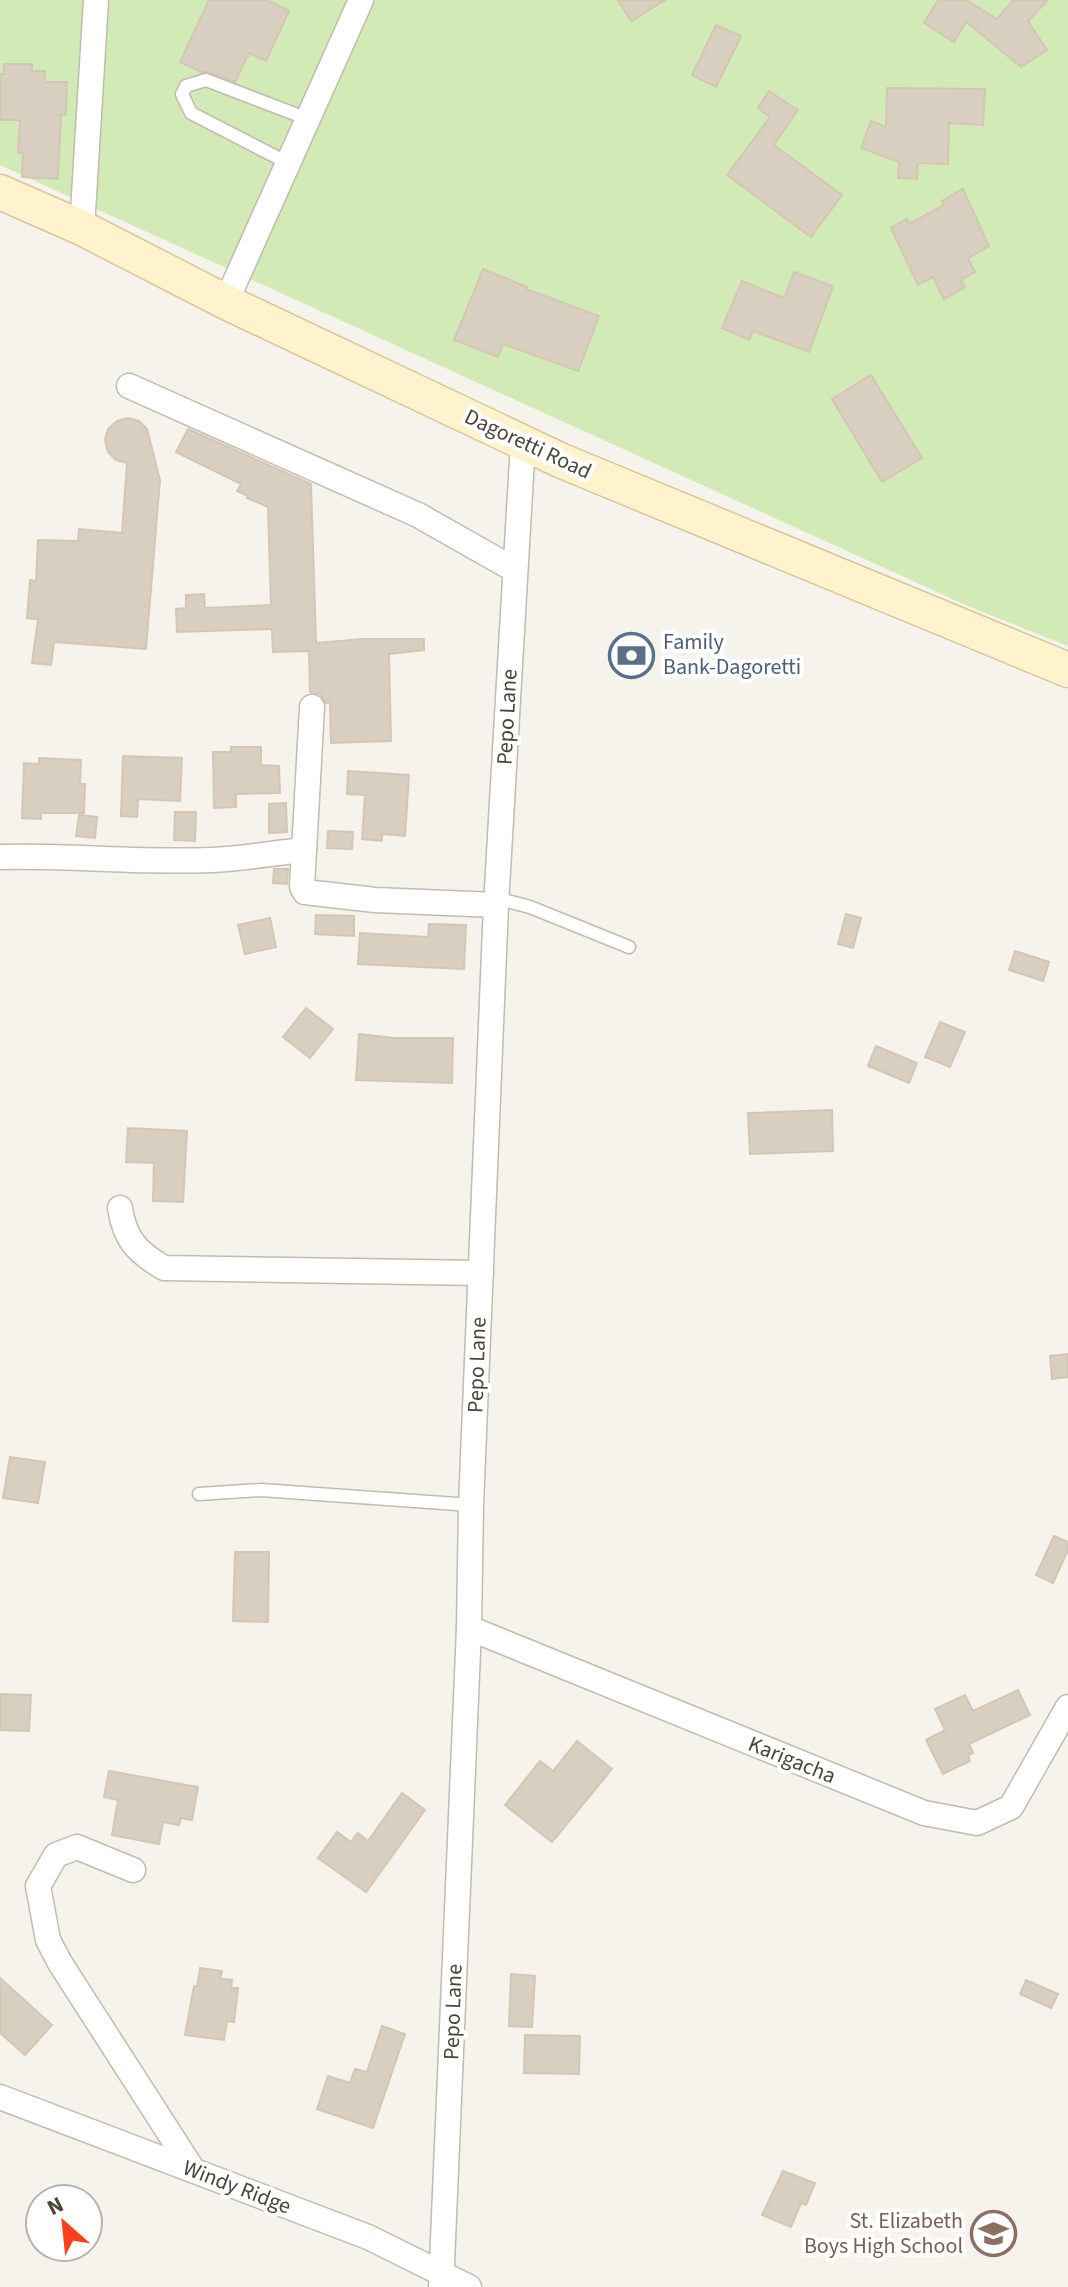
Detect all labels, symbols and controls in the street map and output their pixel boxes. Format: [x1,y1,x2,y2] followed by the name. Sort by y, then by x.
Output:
[459,401,597,487] street label: Dagoretti Road
[663,626,801,683] place label: Family Bank-Dagoretti
[608,631,656,679] bank icon: Family Bank-Dagoretti
[489,668,525,766] street label: Pepo Lane
[459,1316,495,1414] street label: Pepo Lane
[743,1728,841,1792] street label: Karigacha
[435,1963,471,2061] street label: Pepo Lane
[178,2152,296,2222] street label: Windy Ridge
[24,2183,104,2263] north arrow
[42,2188,69,2224] text: N
[804,2205,963,2262] place label: St. Elizabeth Boys High School
[970,2210,1018,2258] school or university icon: St. Elizabeth Boys High School

